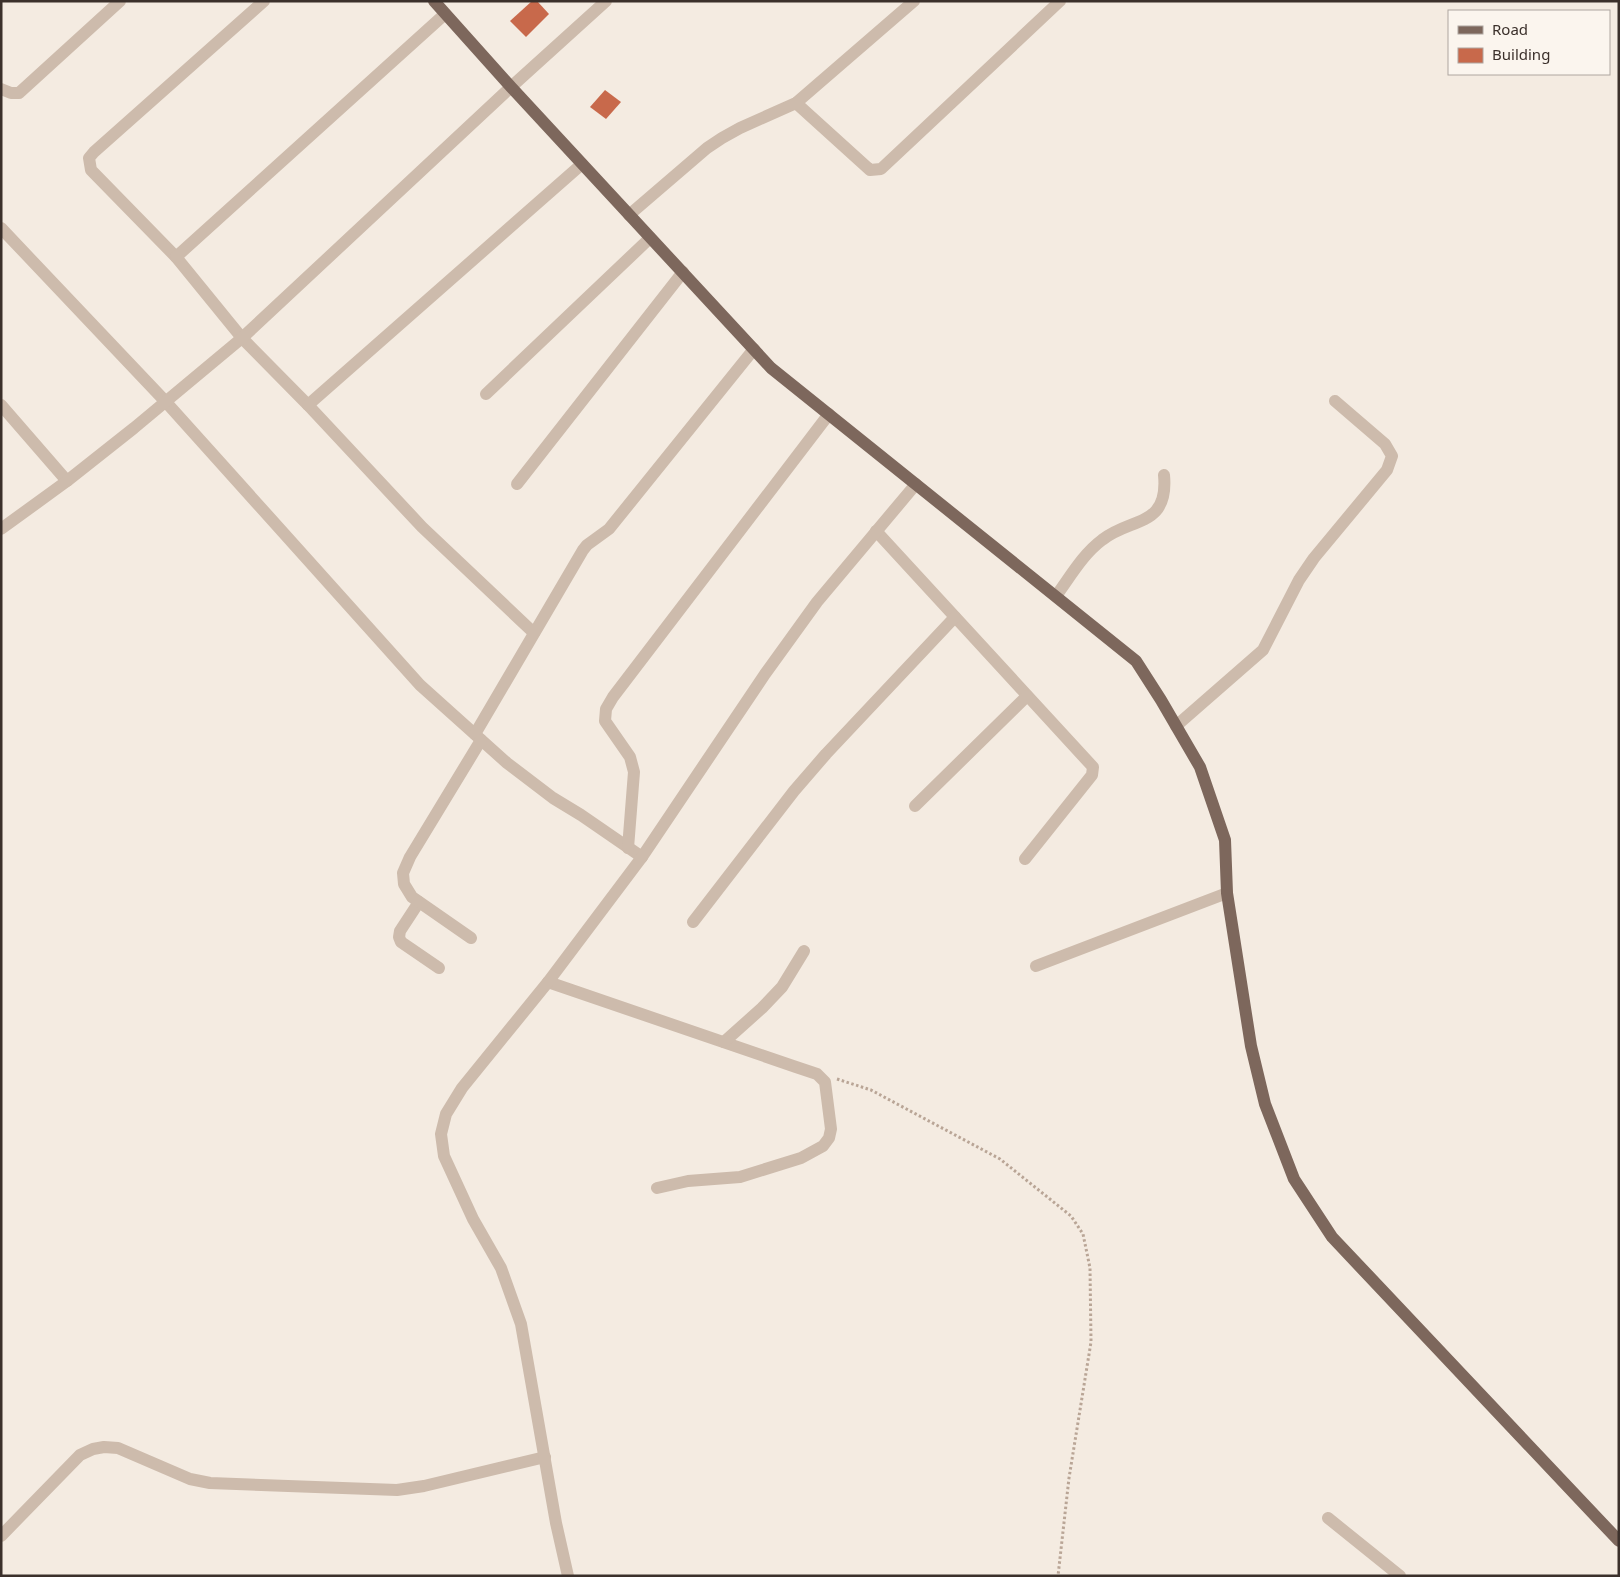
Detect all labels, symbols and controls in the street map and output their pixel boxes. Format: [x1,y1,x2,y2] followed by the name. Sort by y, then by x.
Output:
[1448,10,1610,75] legend
[1492,19,1528,39] text: Road
[1492,44,1550,64] text: Building

